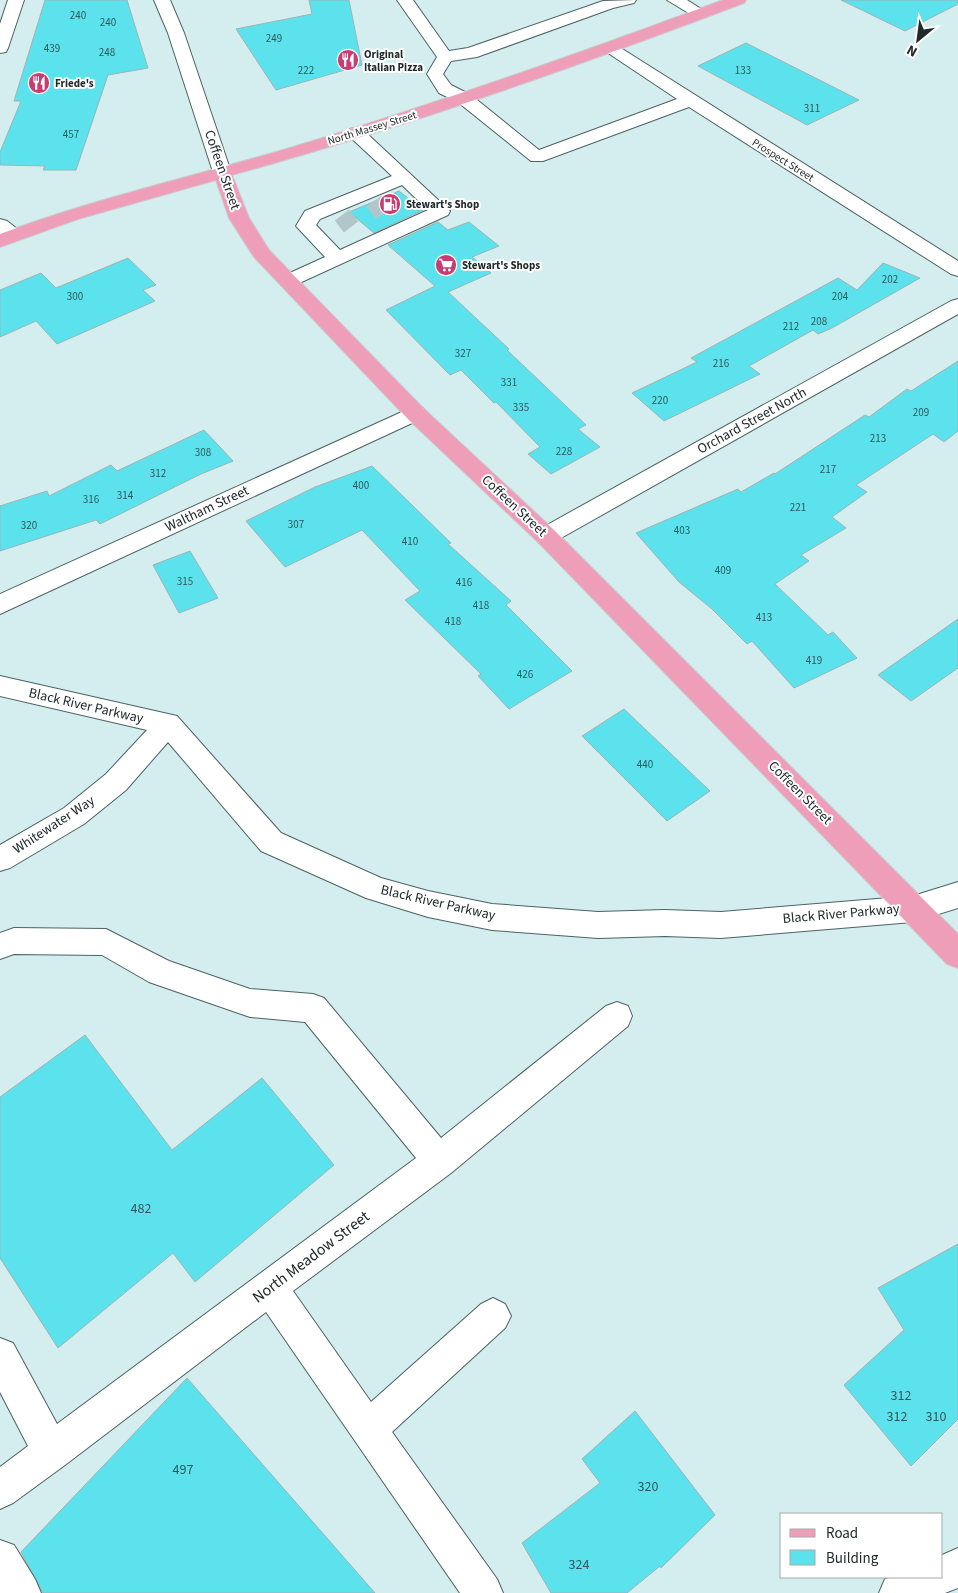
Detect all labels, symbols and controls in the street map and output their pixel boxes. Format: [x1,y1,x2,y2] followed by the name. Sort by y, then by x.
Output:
[70,8,86,23] house number: 240
[100,15,116,30] house number: 240
[893,15,943,65] north arrow
[266,31,282,46] house number: 249
[903,39,921,61] text: N
[44,41,60,56] house number: 439
[99,45,116,60] house number: 248
[364,47,423,75] place label: Original Italian Pizza
[336,48,360,72] restaurant icon: Original Italian Pizza
[298,63,314,78] house number: 222
[735,63,751,78] house number: 133
[27,71,51,95] restaurant icon: Friede's
[55,76,94,91] place label: Friede's
[804,101,820,116] house number: 311
[326,107,418,149] street label: North Massey Street
[63,127,79,142] house number: 457
[199,128,245,213] street label: Coffeen Street
[749,135,817,185] street label: Prospect Street
[378,192,402,216] fuel station icon: Stewart's Shop
[406,197,479,212] place label: Stewart's Shop
[434,253,458,277] supermarket icon: Stewart's Shops
[462,258,540,273] place label: Stewart's Shops
[882,272,898,287] house number: 202
[67,289,83,304] house number: 300
[832,289,849,304] house number: 204
[811,314,828,329] house number: 208
[783,319,799,334] house number: 212
[455,346,471,361] house number: 327
[713,356,730,371] house number: 216
[501,375,517,390] house number: 331
[694,383,810,459] street label: Orchard Street North
[652,393,668,408] house number: 220
[513,400,529,415] house number: 335
[913,405,929,420] house number: 209
[870,431,886,446] house number: 213
[556,444,573,459] house number: 228
[195,445,212,460] house number: 308
[820,462,836,477] house number: 217
[150,466,166,481] house number: 312
[477,470,551,542] street label: Coffeen Street
[353,478,369,493] house number: 400
[162,481,252,537] street label: Waltham Street
[117,488,134,503] house number: 314
[83,492,100,507] house number: 316
[790,500,806,515] house number: 221
[288,517,304,532] house number: 307
[21,518,37,533] house number: 320
[674,523,690,538] house number: 403
[402,534,418,549] house number: 410
[715,563,731,578] house number: 409
[177,574,193,589] house number: 315
[456,575,473,590] house number: 416
[473,598,490,613] house number: 418
[756,610,772,625] house number: 413
[445,614,462,629] house number: 418
[806,653,822,668] house number: 419
[517,667,534,682] house number: 426
[27,683,146,729] street label: Black River Parkway
[637,757,653,772] house number: 440
[764,757,837,830] street label: Coffeen Street
[9,791,99,859] street label: Whitewater Way
[379,880,498,926] street label: Black River Parkway
[782,899,901,929] street label: Black River Parkway
[131,1199,151,1219] house number: 482
[248,1205,375,1308] street label: North Meadow Street
[891,1386,911,1406] house number: 312
[887,1407,907,1427] house number: 312
[926,1407,946,1427] house number: 310
[173,1460,193,1480] house number: 497
[638,1477,658,1497] house number: 320
[780,1513,943,1578] legend
[826,1523,858,1544] text: Road
[826,1548,879,1569] text: Building
[569,1555,589,1575] house number: 324

